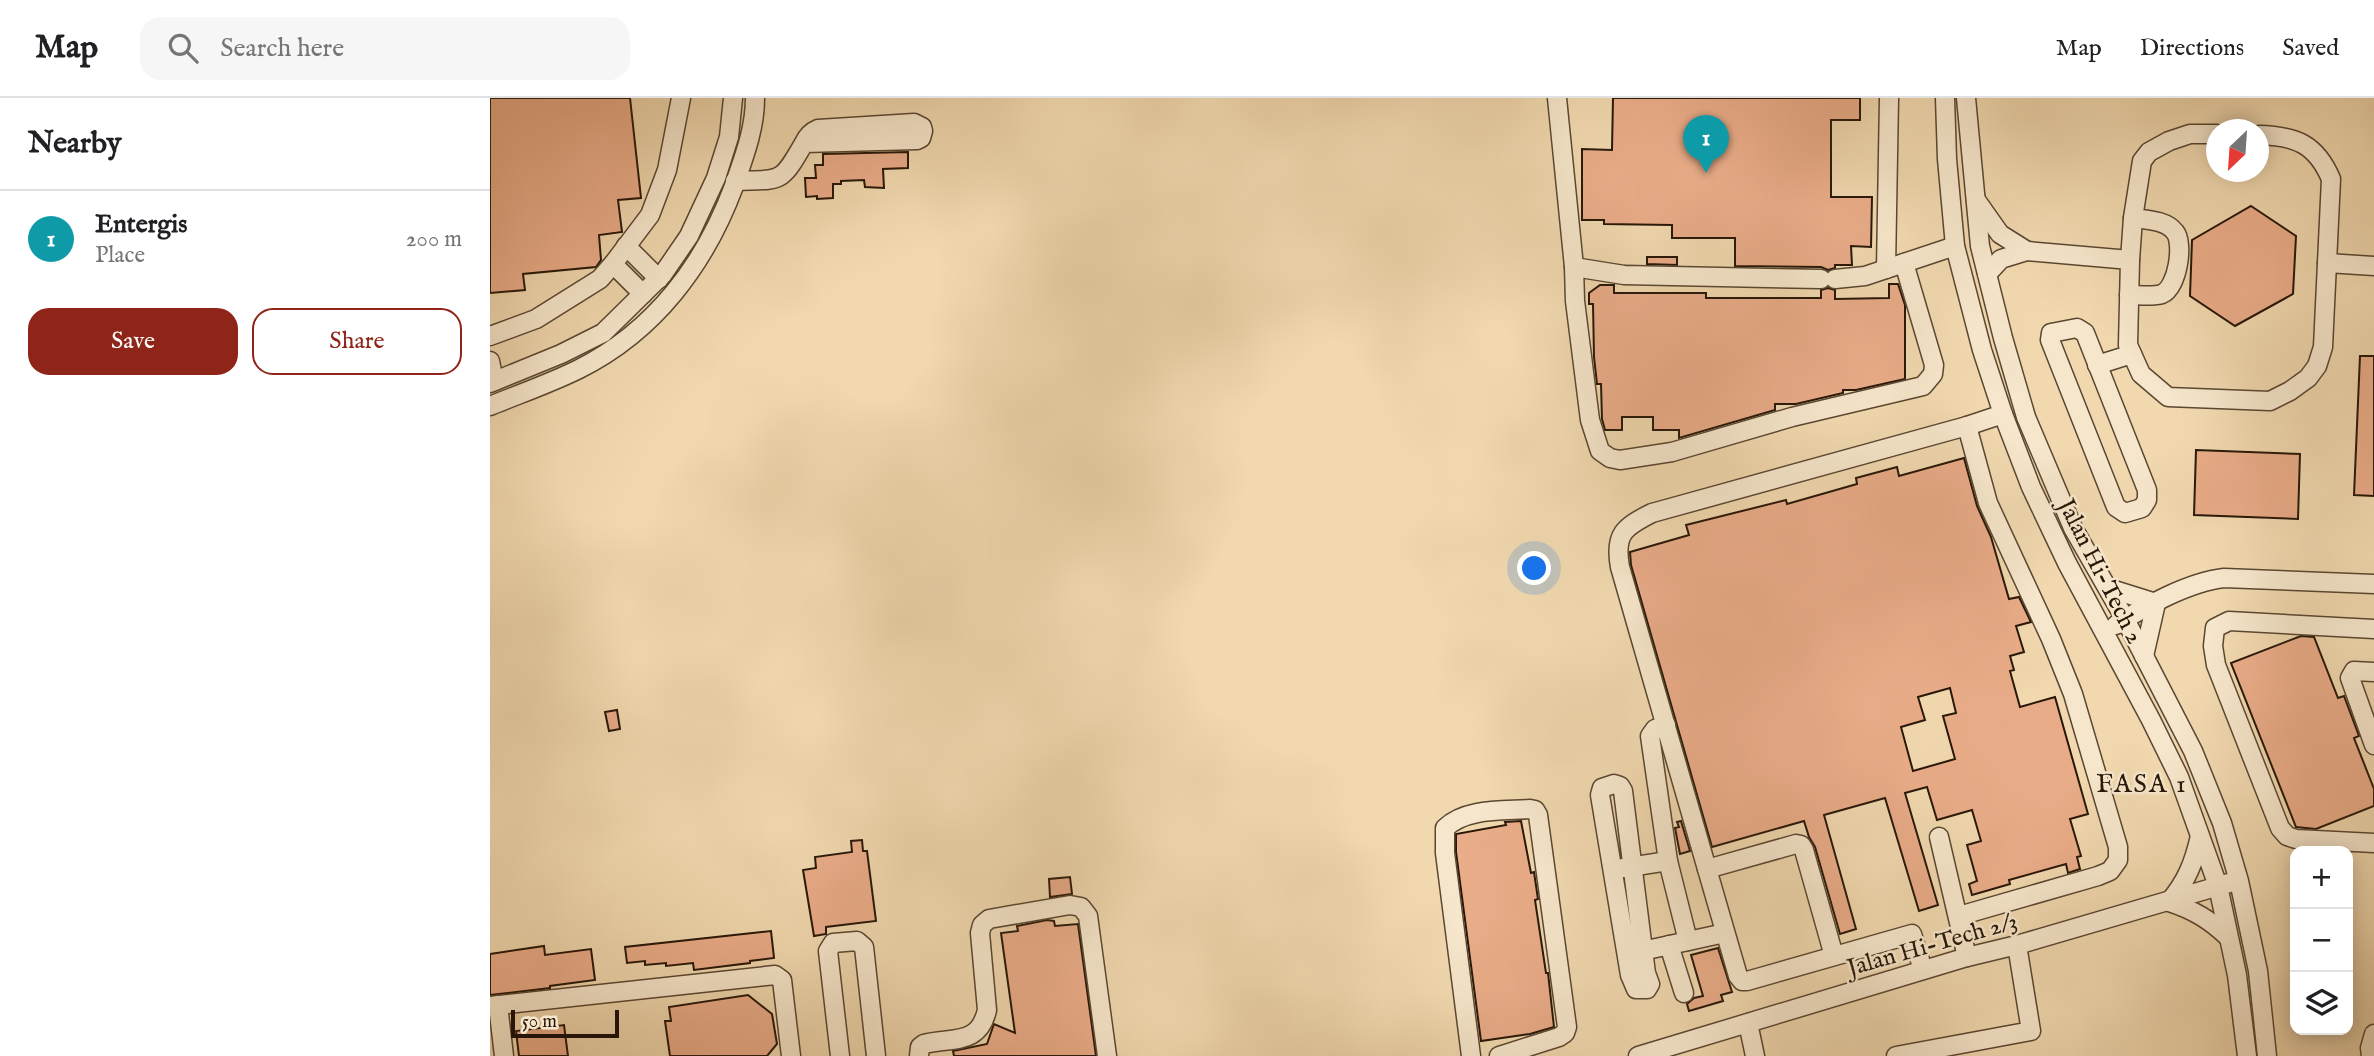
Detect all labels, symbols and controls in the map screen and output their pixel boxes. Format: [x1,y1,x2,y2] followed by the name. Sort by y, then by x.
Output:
[140,17,630,80] search box
[35,27,98,69] text: Map
[164,29,202,67] icon: search
[220,32,344,65] text: Search here
[2056,33,2102,64] text: Map
[2140,33,2244,64] text: Directions
[2282,33,2339,64] text: Saved
[1683,115,1729,173] pin: 1
[2206,119,2269,182] north arrow
[28,125,121,163] text: Nearby
[95,208,187,241] text: Entergis
[47,225,55,254] text: 1
[406,225,462,254] text: 200 m
[95,241,145,270] text: Place
[28,308,238,375] button: Save
[252,308,462,375] button: Share
[2048,491,2149,649] street label: Jalan Hi-Tech 2
[1517,551,1551,585] your location
[2096,768,2188,801] district label: FASA 1
[2290,846,2353,1035] map controls
[2290,846,2353,909] button: +
[1841,906,2021,985] street label: Jalan Hi-Tech 2/3
[2290,909,2353,972] button: −
[2290,972,2353,1035] button: layers
[511,1007,620,1039] scale bar
[522,1010,557,1034] text: 50 m

